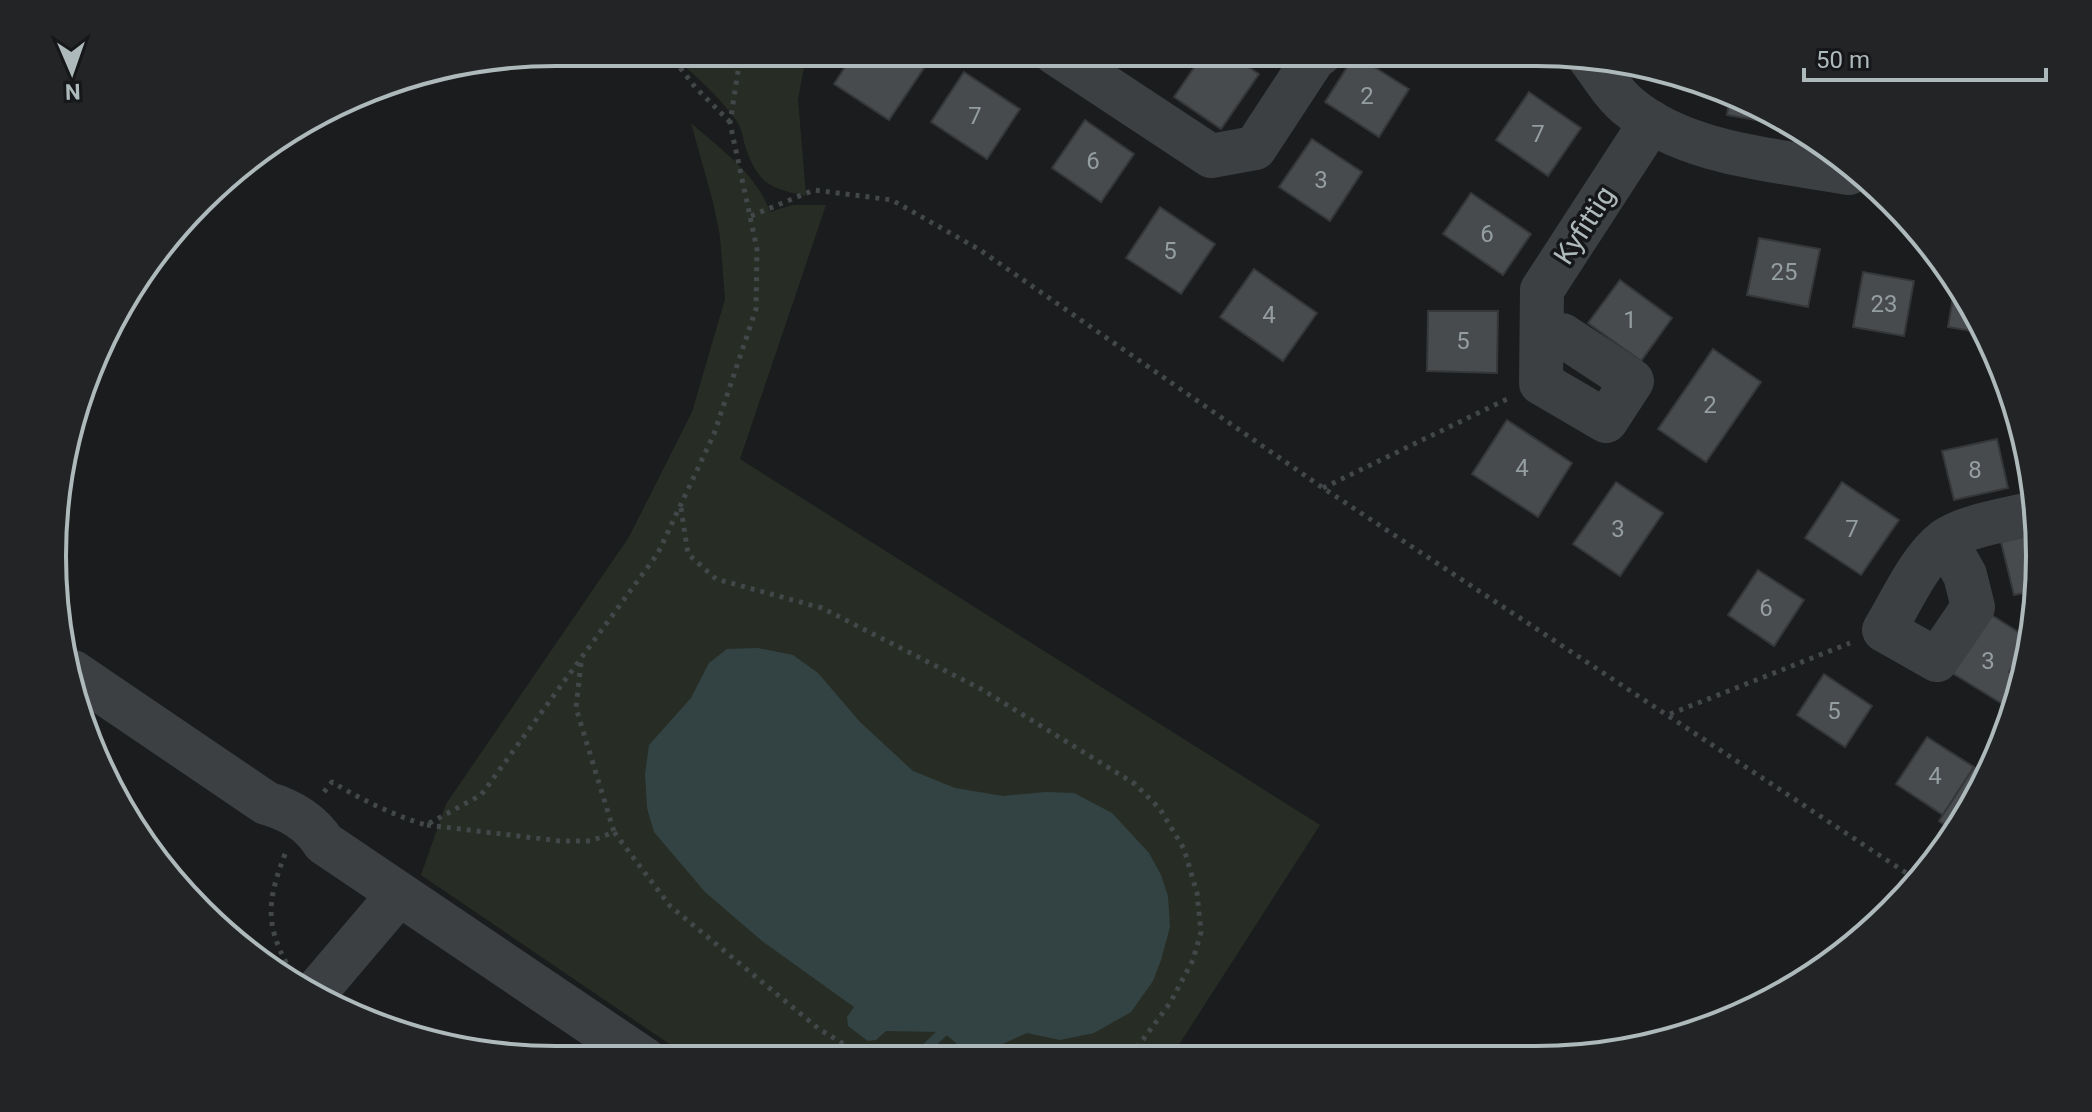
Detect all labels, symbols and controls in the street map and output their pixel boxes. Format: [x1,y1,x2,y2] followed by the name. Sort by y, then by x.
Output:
[32,32,112,112] north arrow
[1804,32,2046,82] scale bar
[1816,46,1870,74] text: 50 m
[64,79,81,104] text: N
[1360,82,1374,110] house number: 2
[968,102,982,130] house number: 7
[1531,120,1545,148] house number: 7
[1086,147,1100,175] house number: 6
[1314,166,1328,194] house number: 3
[1547,180,1622,271] street label: Kyfittig
[1480,220,1494,248] house number: 6
[1163,237,1177,265] house number: 5
[1771,258,1797,286] house number: 25
[1871,290,1897,318] house number: 23
[1262,301,1276,329] house number: 4
[1623,306,1637,334] house number: 1
[1456,327,1470,355] house number: 5
[1703,391,1717,419] house number: 2
[1515,454,1529,482] house number: 4
[1968,456,1982,484] house number: 8
[1611,515,1625,543] house number: 3
[1845,515,1859,543] house number: 7
[1759,594,1773,622] house number: 6
[1981,647,1995,675] house number: 3
[1827,697,1841,725] house number: 5
[1928,762,1942,790] house number: 4

